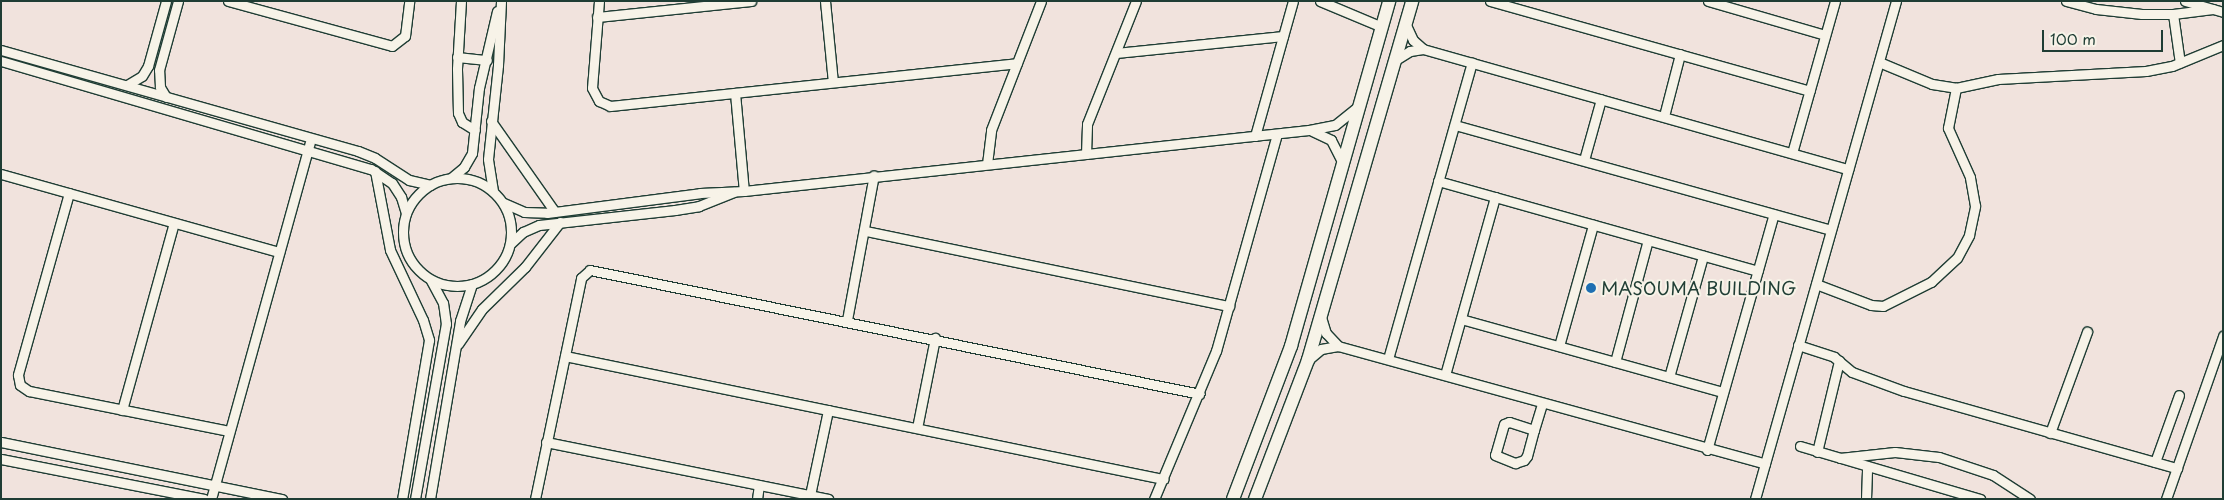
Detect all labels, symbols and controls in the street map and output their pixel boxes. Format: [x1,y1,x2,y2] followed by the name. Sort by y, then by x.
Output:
[2044,20,2165,52] scale bar
[2050,27,2096,50] text: 100 m
[1601,277,1798,299] place label: MASOUMA BUILDING
[1585,282,1597,294] marker: MASOUMA BUILDING

